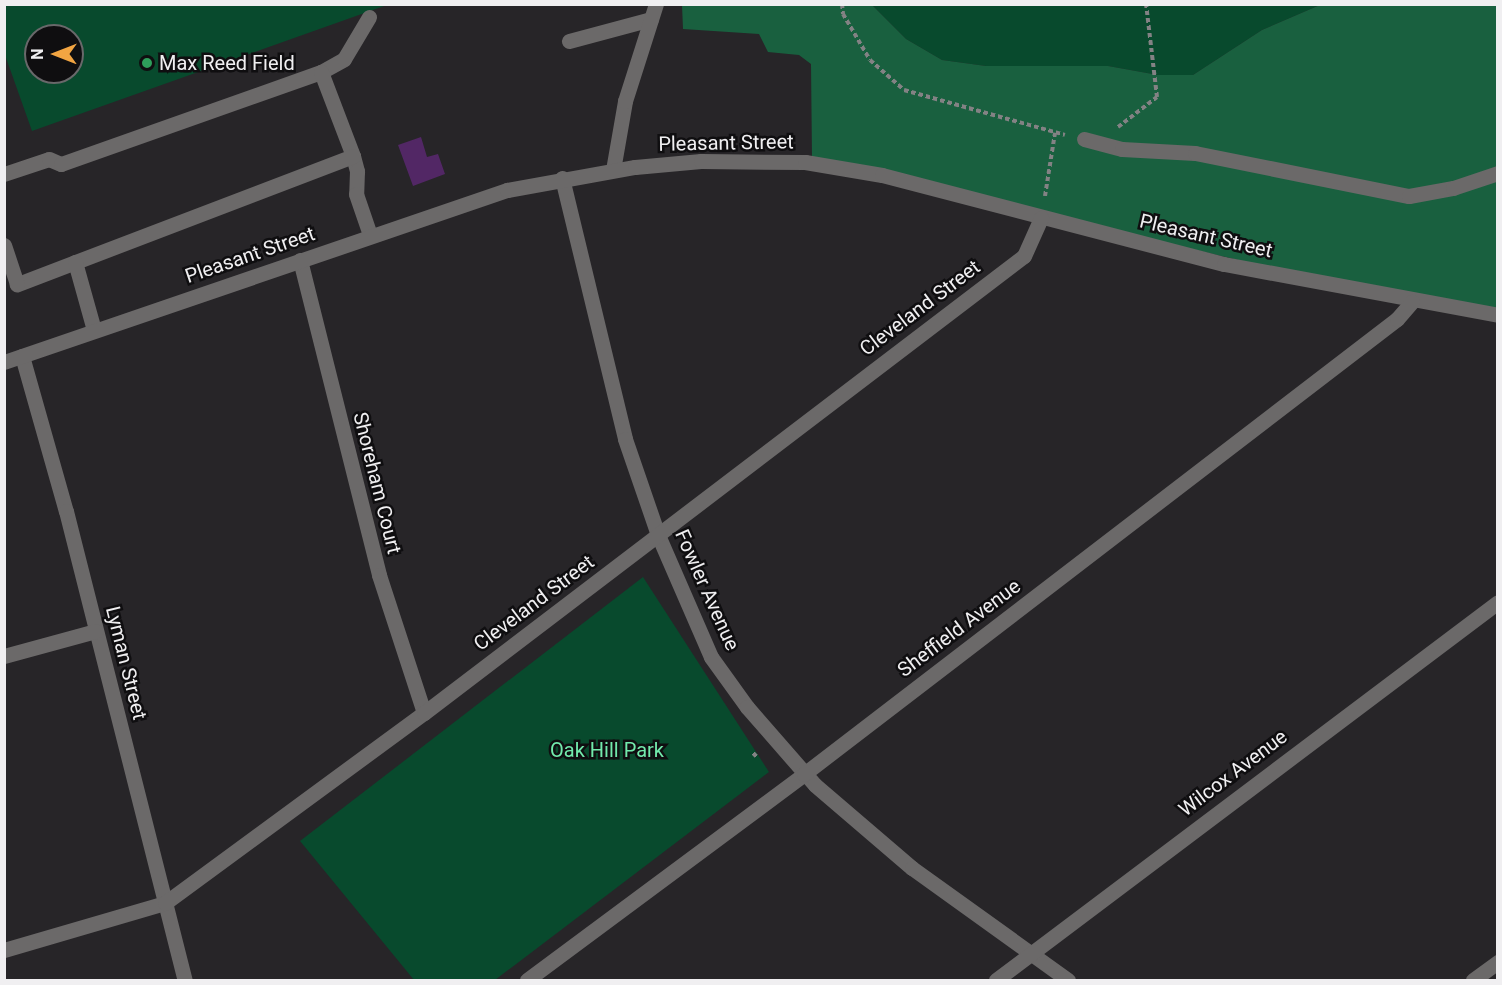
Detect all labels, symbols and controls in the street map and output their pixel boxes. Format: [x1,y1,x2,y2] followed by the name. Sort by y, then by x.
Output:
[24,24,84,84] north arrow
[28,48,47,60] text: N
[159,51,295,75] place label: Max Reed Field
[140,56,154,70] marker: Max Reed Field
[658,130,794,156] street label: Pleasant Street
[1137,209,1275,263] street label: Pleasant Street
[182,222,318,288] street label: Pleasant Street
[855,255,985,361] street label: Cleveland Street
[348,410,406,556] street label: Shoreham Court
[670,526,744,654] street label: Fowler Avenue
[469,550,599,656] street label: Cleveland Street
[893,574,1025,682] street label: Sheffield Avenue
[100,604,152,722] street label: Lyman Street
[1174,724,1292,822] street label: Wilcox Avenue
[550,738,664,762] park label: Oak Hill Park

